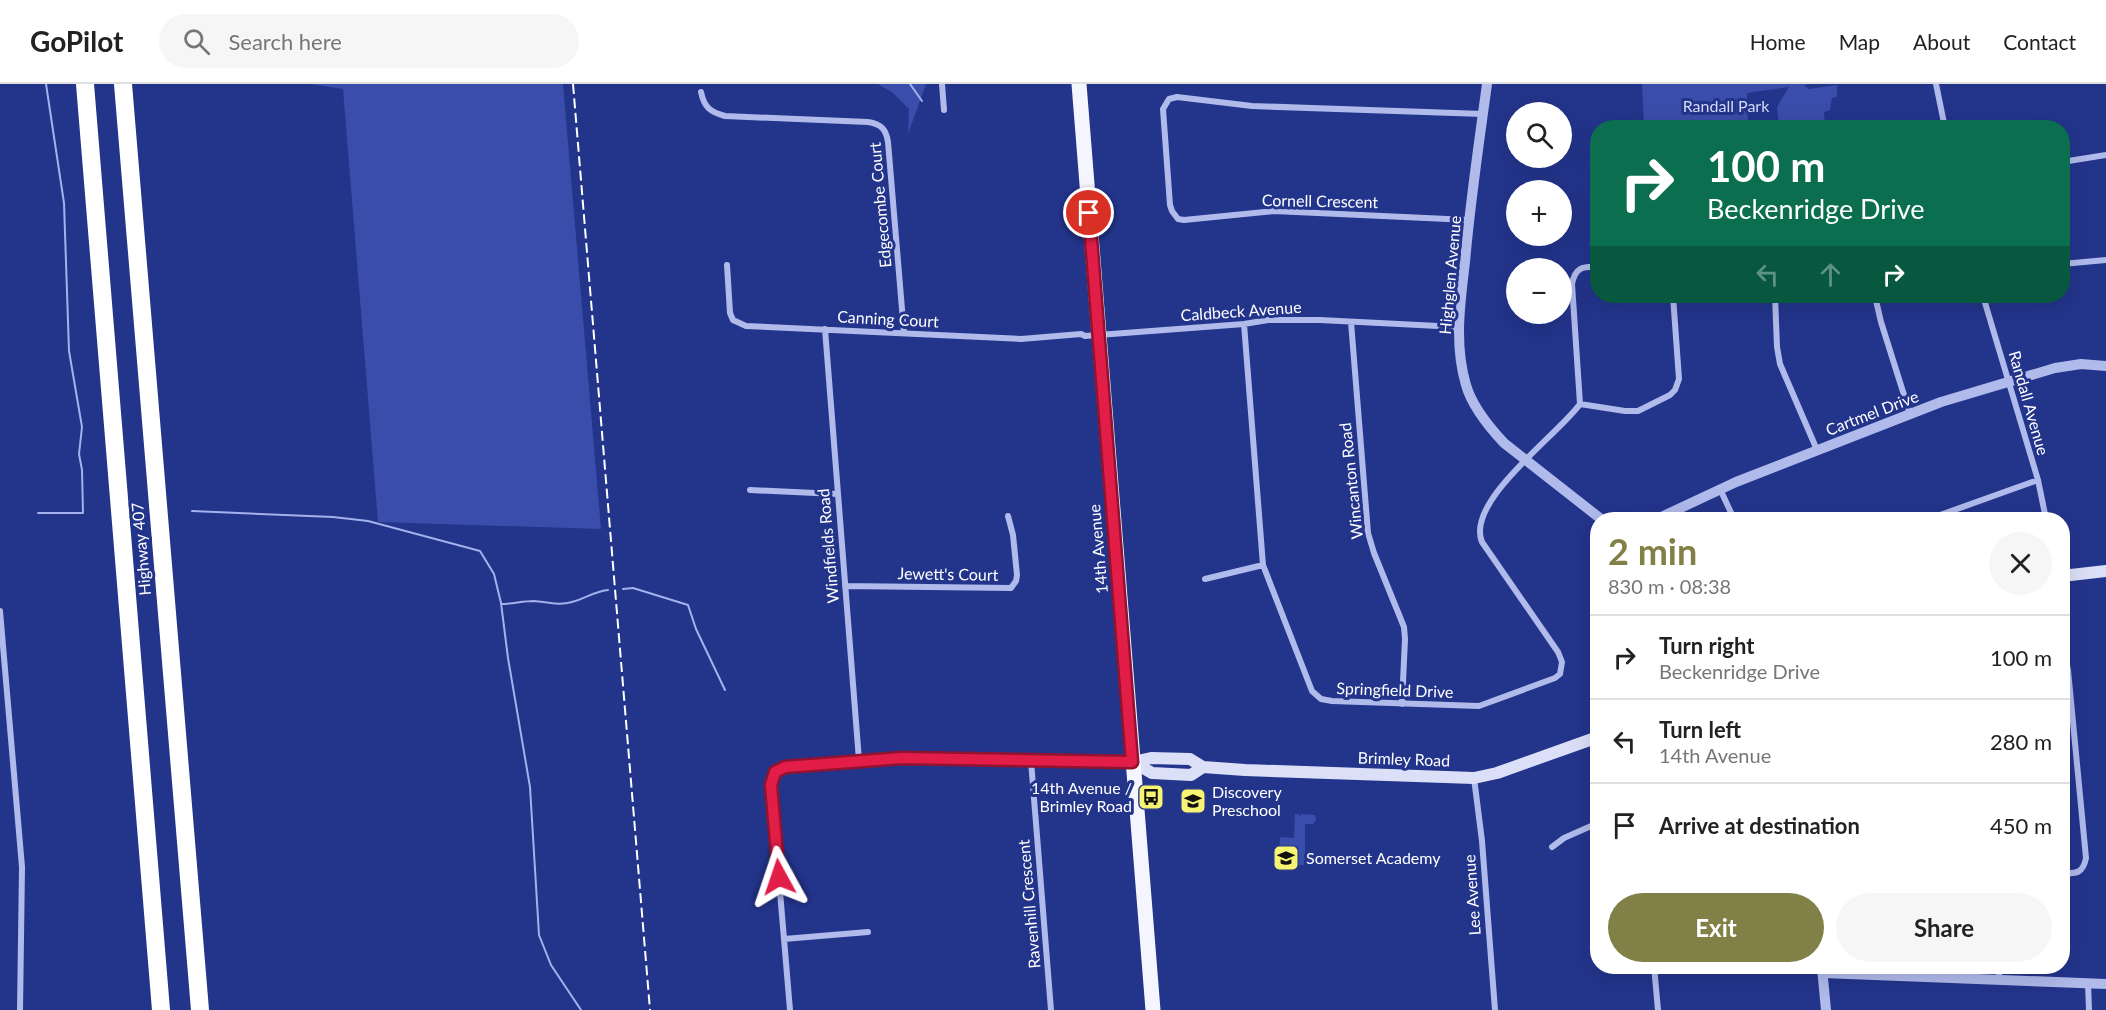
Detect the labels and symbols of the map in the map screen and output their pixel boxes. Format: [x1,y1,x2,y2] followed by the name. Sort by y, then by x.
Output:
[1683,96,1770,115] park label: Randall Park
[865,141,894,269] street label: Edgecombe Court
[1063,187,1114,238] pin
[1262,190,1379,211] street label: Cornell Crescent
[1435,215,1464,335] street label: Highglen Avenue
[1180,297,1302,324] street label: Caldbeck Avenue
[837,306,940,331] street label: Canning Court
[2005,348,2053,457] street label: Randall Avenue
[1823,386,1921,439] street label: Cartmel Drive
[1335,422,1366,540] street label: Wincanton Road
[813,488,842,604] street label: Windfields Road
[127,502,154,596] street label: Highway 407
[1084,504,1111,595] street label: 14th Avenue
[897,563,999,584] street label: Jewett's Court
[1336,678,1454,701] street label: Springfield Drive
[1357,747,1451,770] street label: Brimley Road
[1031,778,1132,815] place label: 14th Avenue / Brimley Road
[1136,782,1166,812] bus stop icon: 14th Avenue / Brimley Road
[1212,782,1282,819] place label: Discovery Preschool
[1178,786,1208,816] school or university icon: Discovery Preschool
[1013,838,1044,969] street label: Ravenhill Crescent
[1271,843,1301,873] school or university icon: Somerset Academy
[747,845,811,909] position arrow
[1306,848,1441,867] place label: Somerset Academy
[1459,854,1484,936] street label: Lee Avenue

